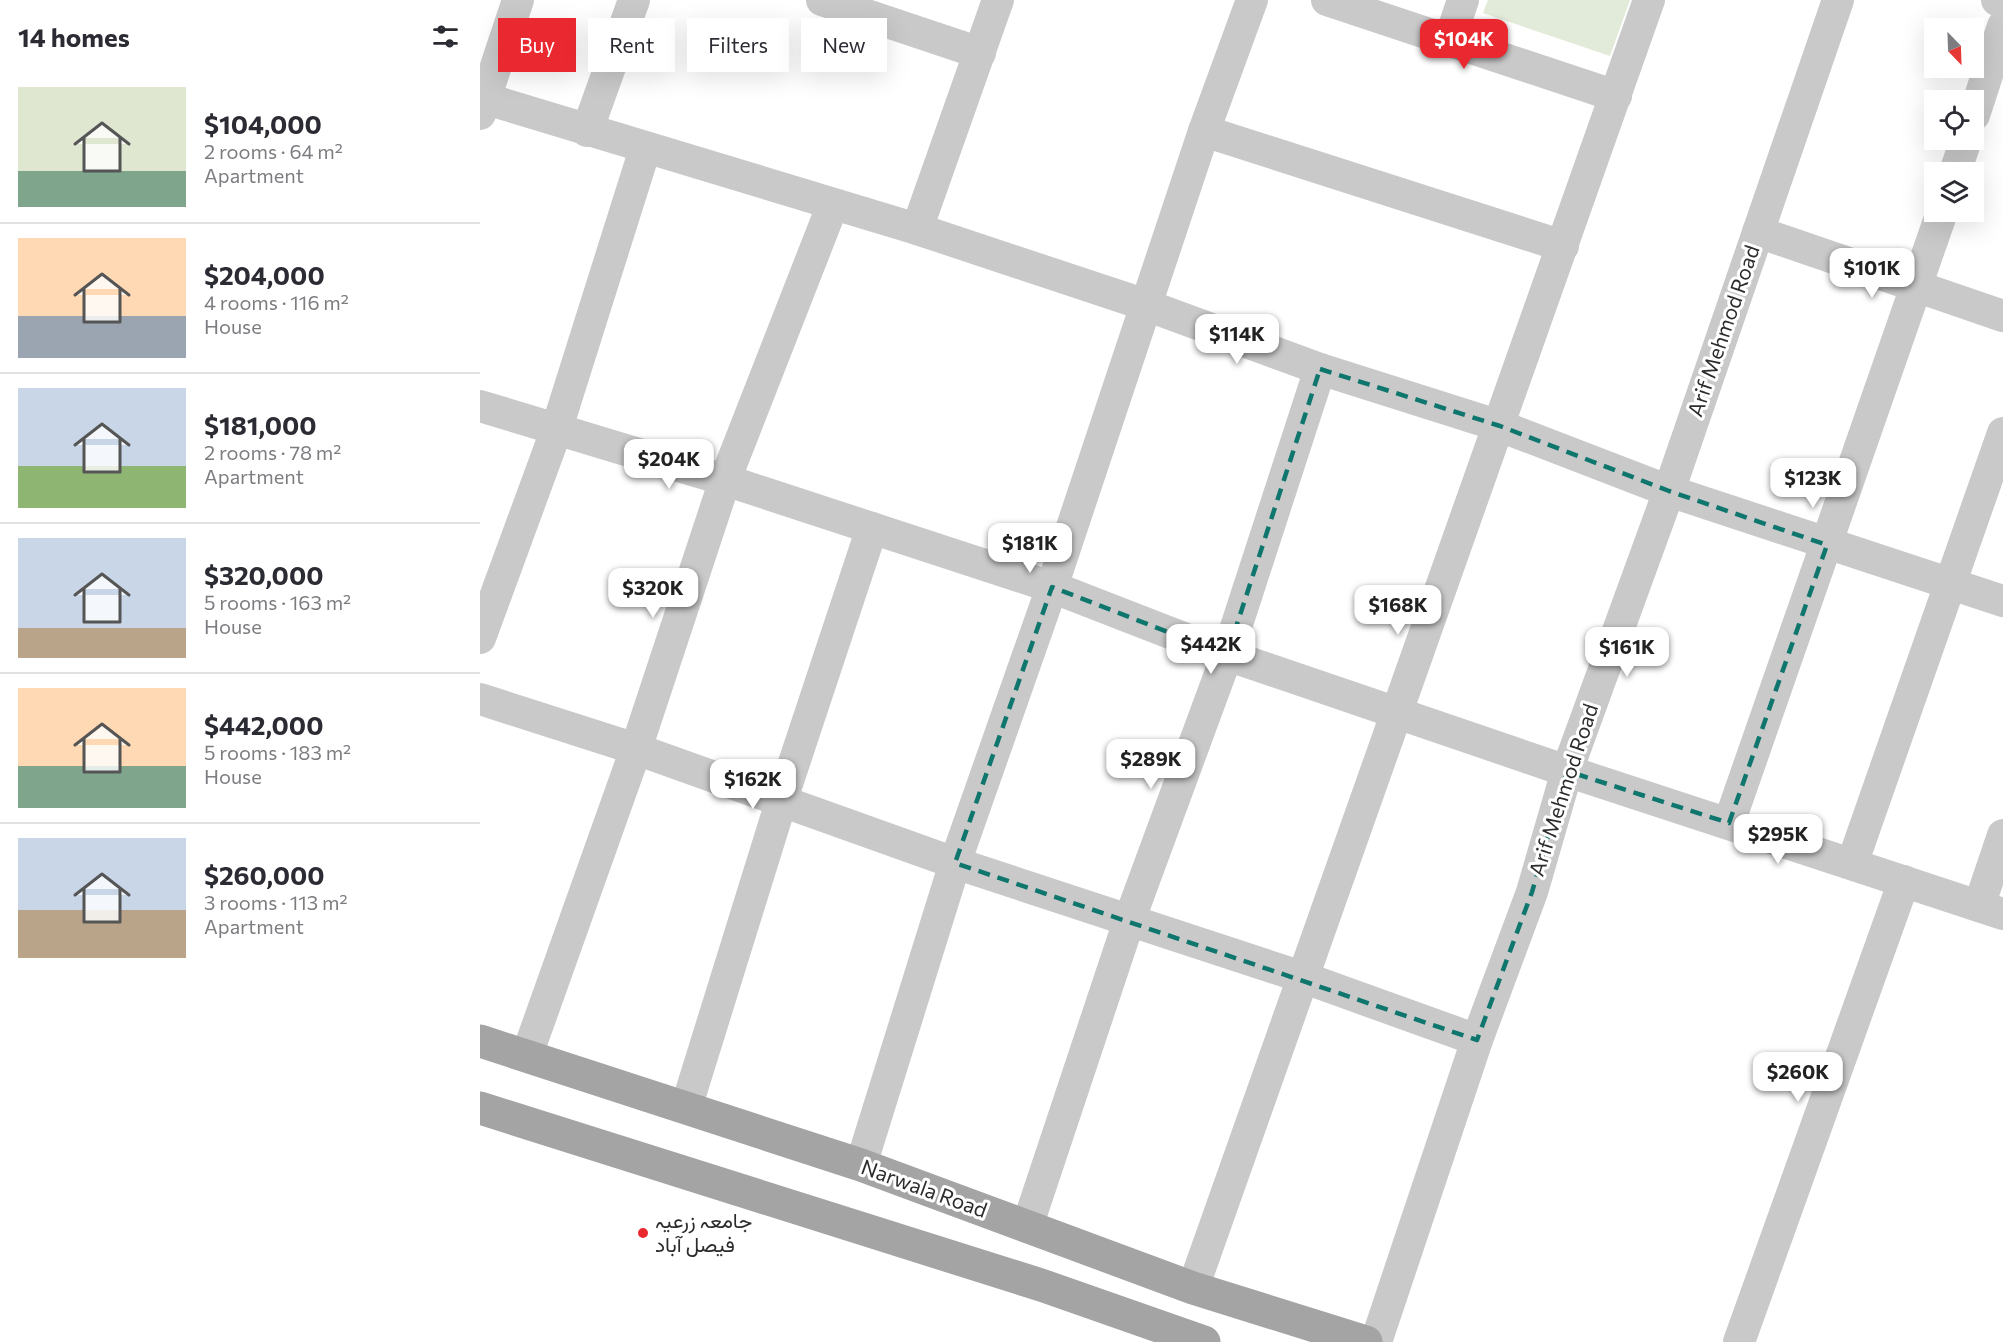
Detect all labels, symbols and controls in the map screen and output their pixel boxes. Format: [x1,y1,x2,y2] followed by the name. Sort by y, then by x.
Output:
[498,18,576,72] chip: Buy
[588,18,675,72] chip: Rent
[687,18,789,72] chip: Filters
[801,18,887,72] chip: New
[1924,18,1984,78] north arrow
[1924,18,1984,222] map controls
[1422,19,1506,70] pin: $104K
[429,20,462,53] icon: filters
[18,21,130,52] text: 14 homes
[1434,26,1494,50] text: $104K
[1924,90,1984,150] button: locate
[204,108,322,139] text: $104,000
[66,111,138,183] icon: home
[204,139,343,163] text: 2 rooms · 64 m²
[1924,162,1984,222] button: layers
[204,163,304,187] text: Apartment
[1681,241,1764,420] street label: Arif Mehmod Road
[1830,248,1914,299] pin: $101K
[1844,255,1900,279] text: $101K
[204,259,325,290] text: $204,000
[66,262,138,334] icon: home
[204,290,349,314] text: 4 rooms · 116 m²
[204,314,262,338] text: House
[1195,314,1279,365] pin: $114K
[1209,321,1265,345] text: $114K
[204,409,317,440] text: $181,000
[66,412,138,484] icon: home
[627,439,711,490] pin: $204K
[204,440,341,464] text: 2 rooms · 78 m²
[638,446,700,470] text: $204K
[1771,458,1855,509] pin: $123K
[204,464,304,488] text: Apartment
[1784,465,1842,489] text: $123K
[988,523,1072,574] pin: $181K
[1002,530,1058,554] text: $181K
[204,559,323,590] text: $320,000
[66,562,138,634] icon: home
[611,568,695,619] pin: $320K
[622,575,684,599] text: $320K
[1356,585,1440,636] pin: $168K
[204,590,351,614] text: 5 rooms · 163 m²
[1368,592,1428,616] text: $168K
[204,614,262,638] text: House
[1169,624,1253,675] pin: $442K
[1585,627,1669,678] pin: $161K
[1180,631,1242,655] text: $442K
[1599,634,1655,658] text: $161K
[1523,700,1602,879] street label: Arif Mehmod Road
[204,709,323,740] text: $442,000
[66,712,138,784] icon: home
[1109,739,1193,790] pin: $289K
[204,740,351,764] text: 5 rooms · 183 m²
[1120,746,1182,770] text: $289K
[711,759,795,810] pin: $162K
[204,764,262,788] text: House
[724,766,782,790] text: $162K
[1736,814,1820,865] pin: $295K
[1748,821,1808,845] text: $295K
[204,859,325,890] text: $260,000
[66,862,138,934] icon: home
[204,890,348,914] text: 3 rooms · 113 m²
[204,914,304,938] text: Apartment
[1756,1052,1840,1103] pin: $260K
[1767,1059,1829,1083] text: $260K
[858,1153,991,1222] street label: Narwala Road
[655,1207,752,1257] place label: جامعہ زرعیہ فیصل آباد
[636,1226,650,1240] marker: جامعہ زرعیہ فیصل آباد

